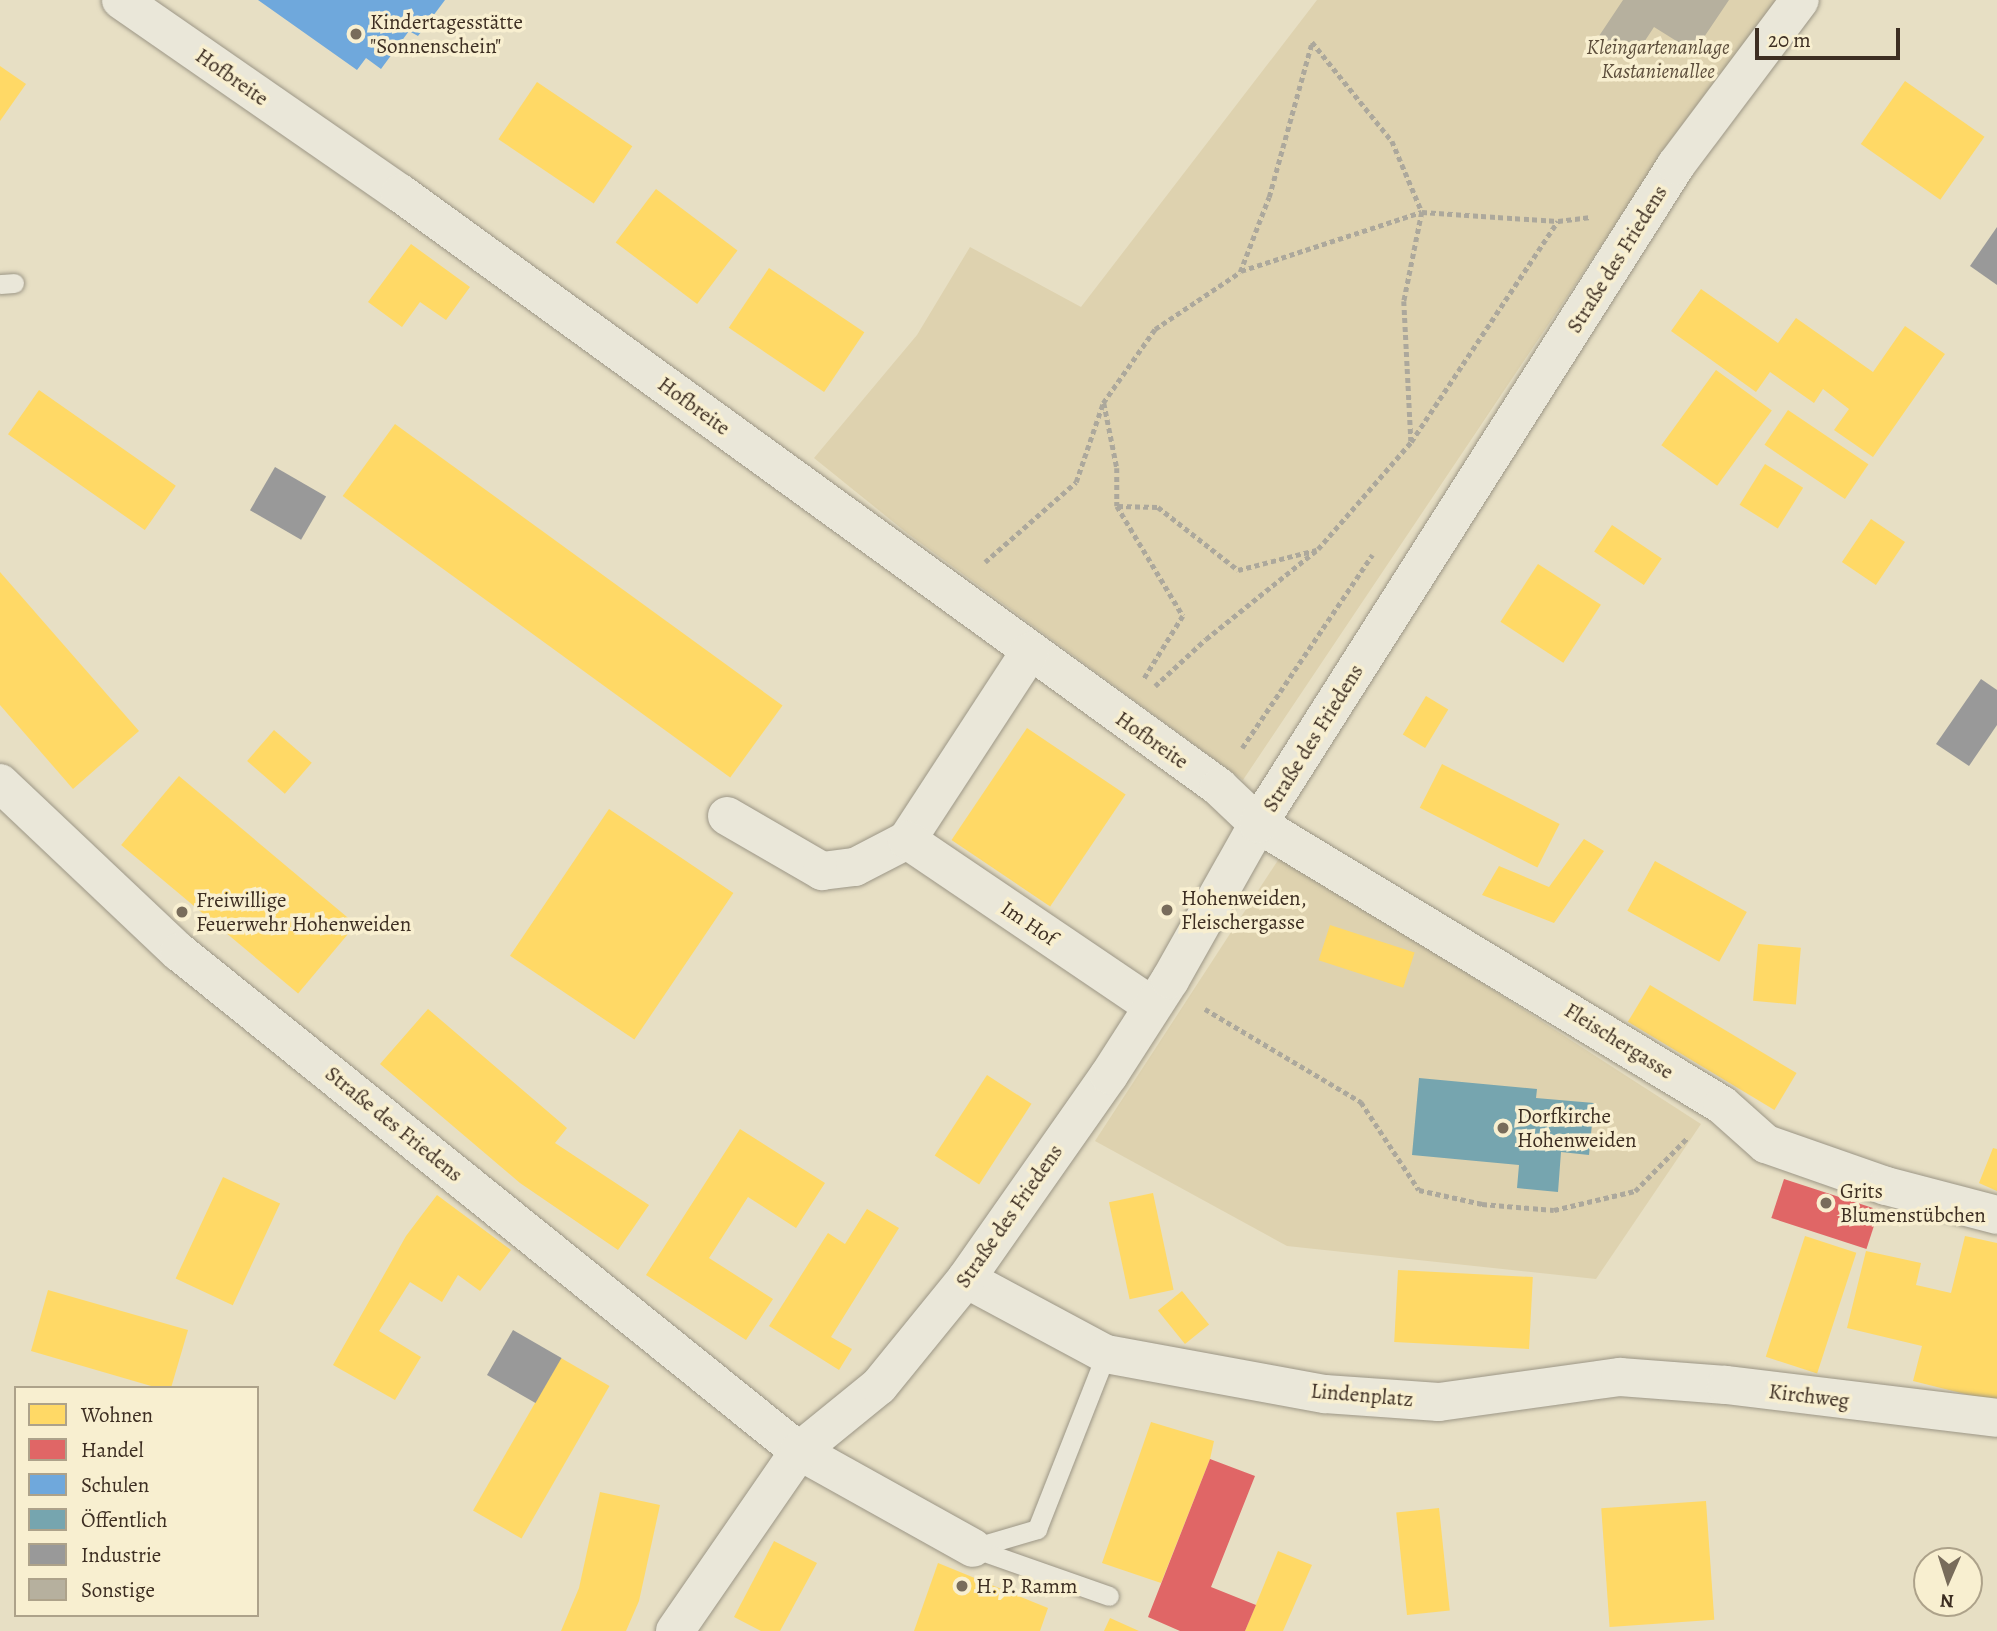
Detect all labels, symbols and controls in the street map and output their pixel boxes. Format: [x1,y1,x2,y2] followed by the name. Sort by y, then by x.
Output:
[370,9,523,59] place label: Kindertagesstätte "Sonnenschein"
[1759,14,1904,58] scale bar
[348,26,364,42] marker: Kindertagesstätte "Sonnenschein"
[1768,26,1811,54] text: 20 m
[1586,34,1730,84] park label: Kleingartenanlage Kastanienallee
[191,43,273,111] street label: Hofbreite
[1561,181,1673,337] street label: Straße des Friedens
[653,371,735,441] street label: Hofbreite
[1257,660,1369,816] street label: Straße des Friedens
[1111,706,1193,774] street label: Hofbreite
[1181,885,1307,935] place label: Hohenweiden, Fleischergasse
[196,887,411,937] place label: Freiwillige Feuerwehr Hohenweiden
[996,895,1062,951] street label: Im Hof
[1159,902,1175,918] marker: Hohenweiden, Fleischergasse
[174,904,190,920] marker: Freiwillige Feuerwehr Hohenweiden
[1560,998,1678,1084] street label: Fleischergasse
[320,1061,468,1187] street label: Straße des Friedens
[1517,1103,1637,1153] place label: Dorfkirche Hohenweiden
[1495,1120,1511,1136] marker: Dorfkirche Hohenweiden
[950,1139,1068,1293] street label: Straße des Friedens
[1840,1178,1986,1228] place label: Grits Blumenstübchen
[1818,1195,1834,1211] marker: Grits Blumenstübchen
[1310,1378,1414,1412] street label: Lindenplatz
[1767,1379,1851,1413] street label: Kirchweg
[14,1386,259,1617] legend
[81,1401,153,1429] text: Wohnen
[81,1436,144,1464] text: Handel
[81,1471,149,1499] text: Schulen
[81,1506,167,1534] text: Öffentlich
[81,1541,161,1569] text: Industrie
[1913,1547,1983,1617] north arrow
[976,1573,1078,1599] place label: H. P. Ramm
[81,1576,155,1604] text: Sonstige
[954,1578,970,1594] marker: H. P. Ramm
[1939,1588,1955,1614] text: N

